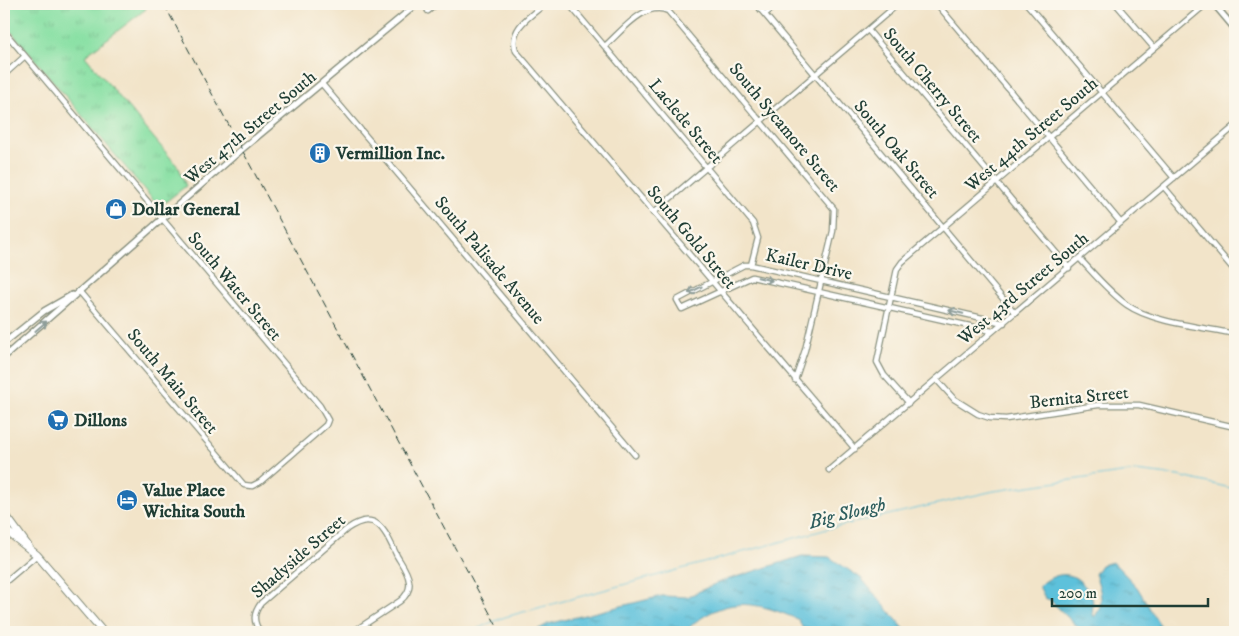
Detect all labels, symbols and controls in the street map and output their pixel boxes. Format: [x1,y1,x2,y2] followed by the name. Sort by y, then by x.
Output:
[878,24,987,148] street label: South Cherry Street
[724,59,845,197] street label: South Sycamore Street
[179,66,322,190] street label: West 47th Street South
[960,72,1103,198] street label: West 44th Street South
[643,75,727,169] street label: Laclede Street
[849,96,944,204] street label: South Oak Street
[308,141,332,165] building icon: Vermillion Inc.
[335,143,445,165] place label: Vermillion Inc.
[642,182,741,294] street label: South Gold Street
[429,192,549,329] street label: South Palisade Avenue
[104,197,128,221] shop icon: Dollar General
[132,199,240,221] place label: Dollar General
[953,227,1094,350] street label: West 43rd Street South
[182,228,286,346] street label: South Water Street
[763,244,854,286] street label: Kailer Drive
[757,275,773,284] one-way arrow
[688,286,703,295] one-way arrow
[949,307,965,316] one-way arrow
[35,320,48,332] one-way arrow
[122,325,223,439] street label: South Main Street
[1029,382,1130,414] street label: Bernita Street
[46,408,70,432] supermarket icon: Dillons
[74,410,127,432] place label: Dillons
[142,480,246,523] place label: Value Place Wichita South
[115,488,139,512] hotel icon: Value Place Wichita South
[806,493,888,534] water label: Big Slough
[247,510,350,604] street label: Shadyside Street
[1052,576,1208,608] scale bar
[1059,584,1097,603] text: 200 m

